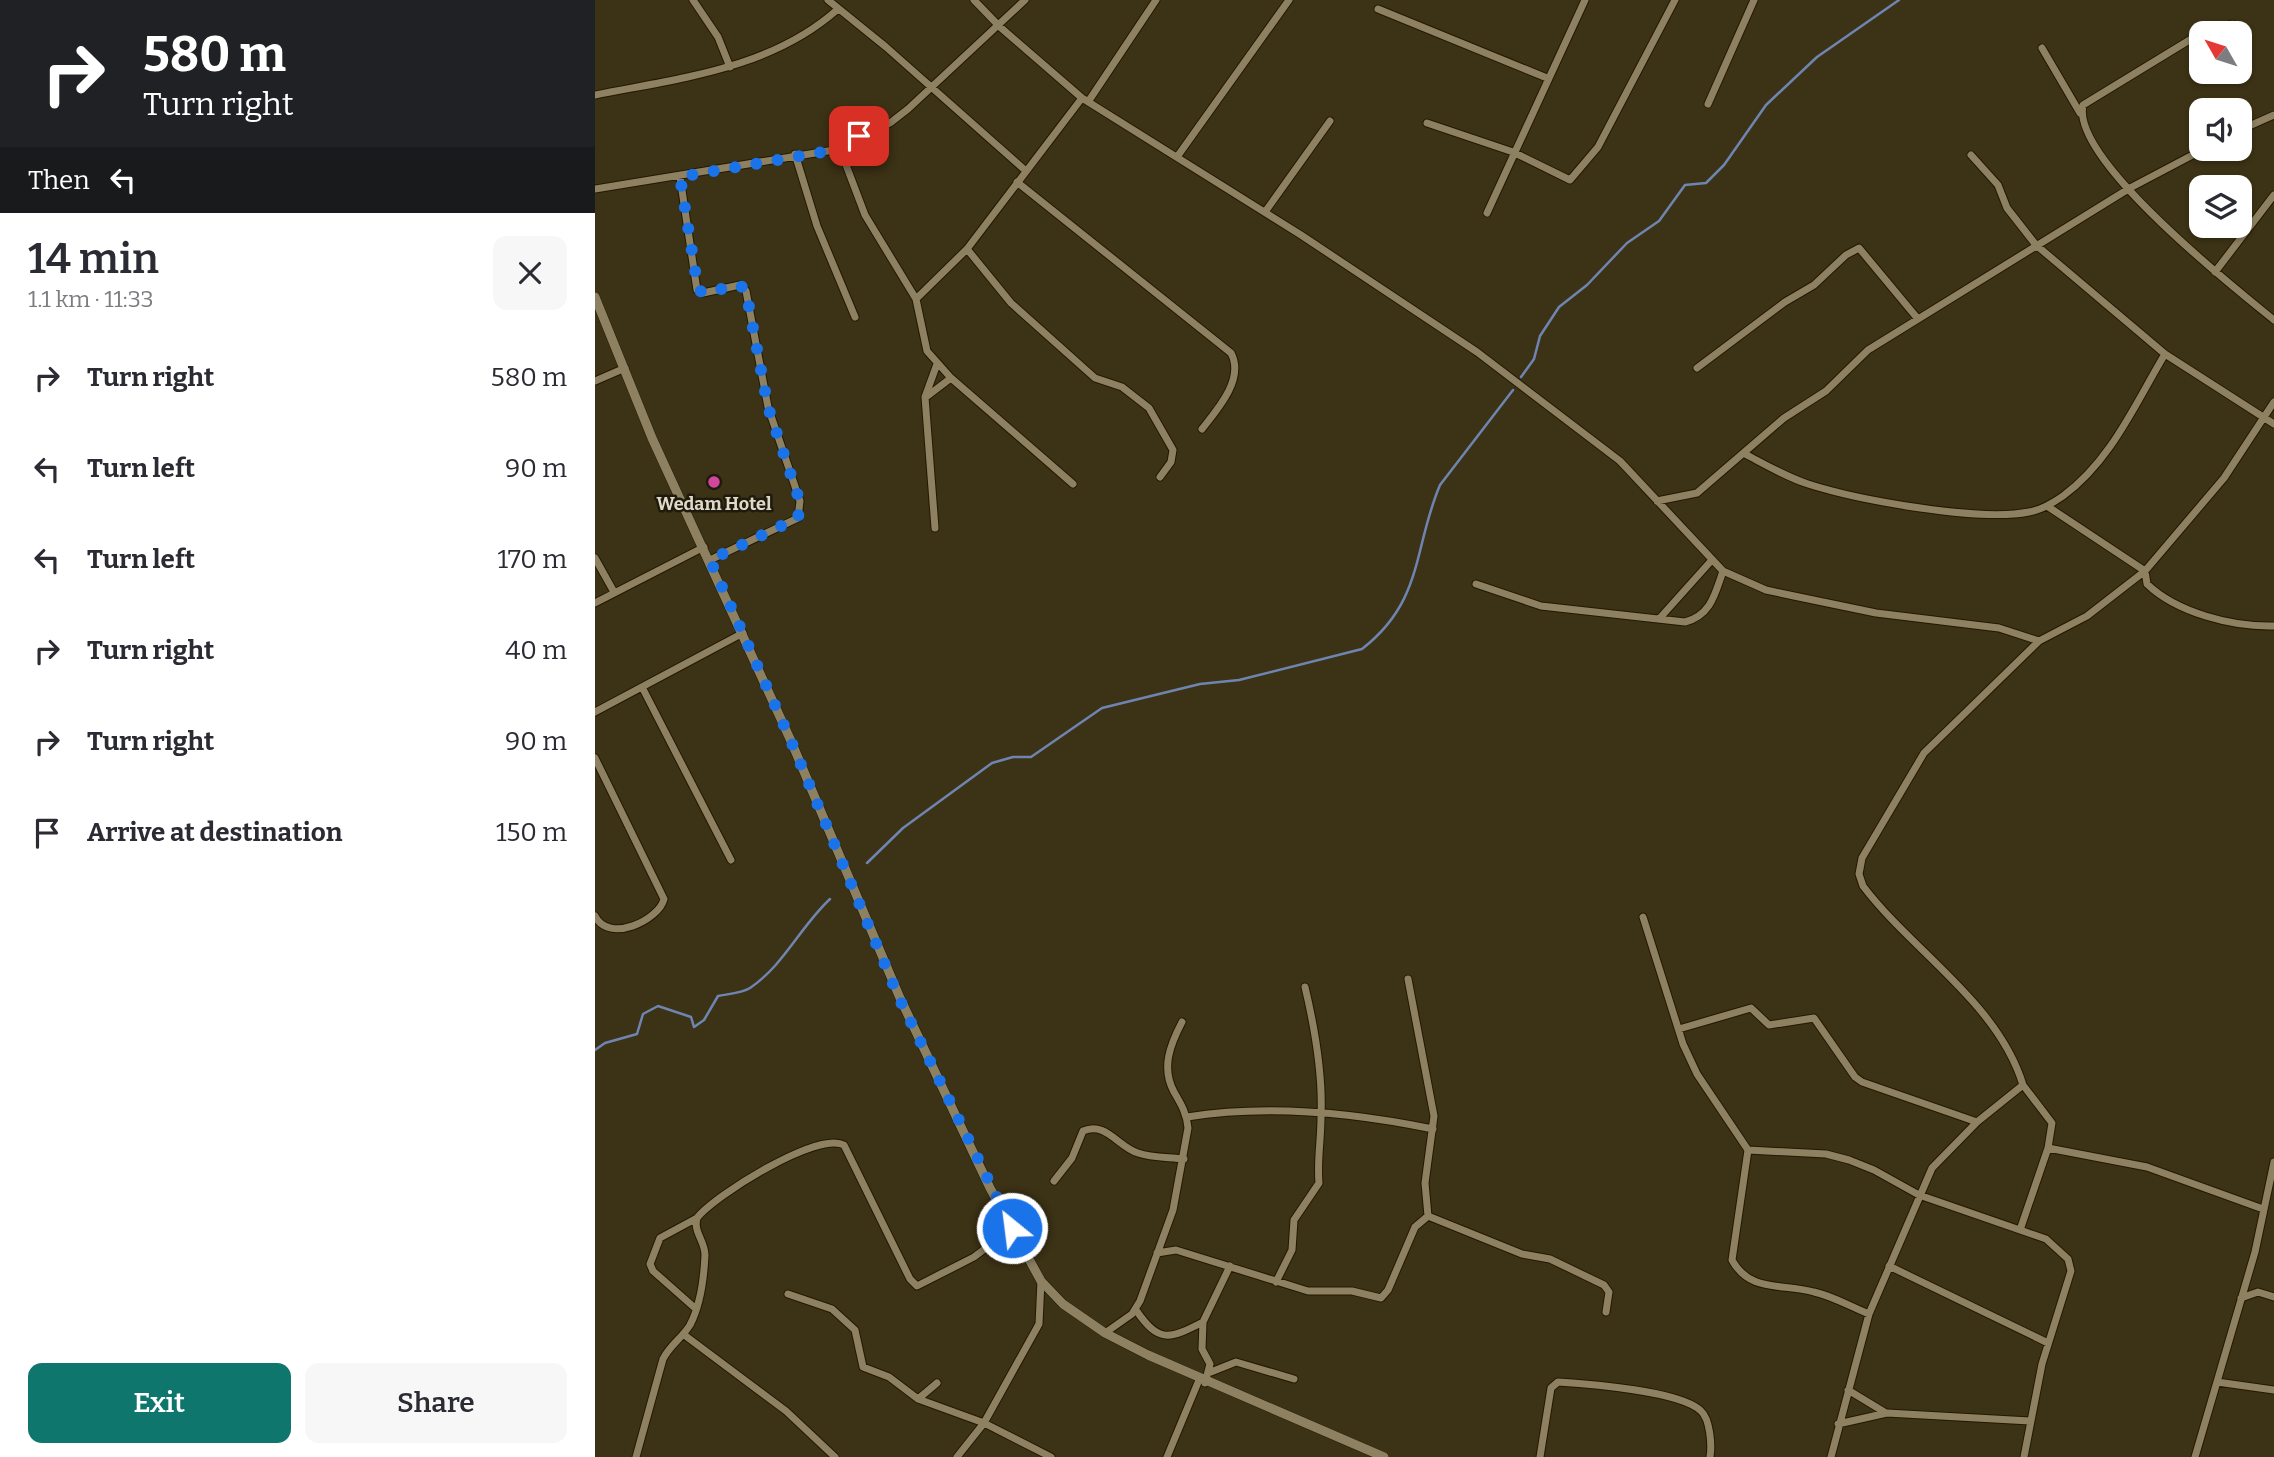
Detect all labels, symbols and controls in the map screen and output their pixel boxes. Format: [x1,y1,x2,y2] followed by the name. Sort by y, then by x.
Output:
[2189,21,2252,84] north arrow
[2189,21,2252,238] map controls
[143,25,286,84] text: 580 m
[28,28,119,119] icon: right
[143,85,294,123] text: Turn right
[2189,98,2252,161] button: sound
[829,106,889,166] pin
[840,117,878,155] icon: arrive
[104,161,142,199] icon: left
[28,165,90,196] text: Then
[2189,175,2252,238] button: layers
[28,234,159,284] text: 14 min
[493,236,567,310] button: close
[28,285,154,313] text: 1.1 km · 11:33
[28,359,66,397] icon: right
[87,362,214,393] text: Turn right
[491,362,567,393] text: 580 m
[28,450,66,488] icon: left
[87,453,195,484] text: Turn left
[505,453,567,484] text: 90 m
[706,474,722,490] marker: Wedam Hotel
[657,493,772,515] place label: Wedam Hotel
[28,541,66,579] icon: left
[87,544,195,575] text: Turn left
[497,544,567,575] text: 170 m
[28,632,66,670] icon: right
[87,635,214,666] text: Turn right
[505,635,567,666] text: 40 m
[28,723,66,761] icon: right
[87,726,214,757] text: Turn right
[505,726,567,757] text: 90 m
[28,814,66,852] icon: arrive
[87,817,342,848] text: Arrive at destination
[496,817,567,848] text: 150 m
[975,1191,1049,1265] position arrow
[28,1363,291,1443] button: Exit
[305,1363,567,1443] button: Share

